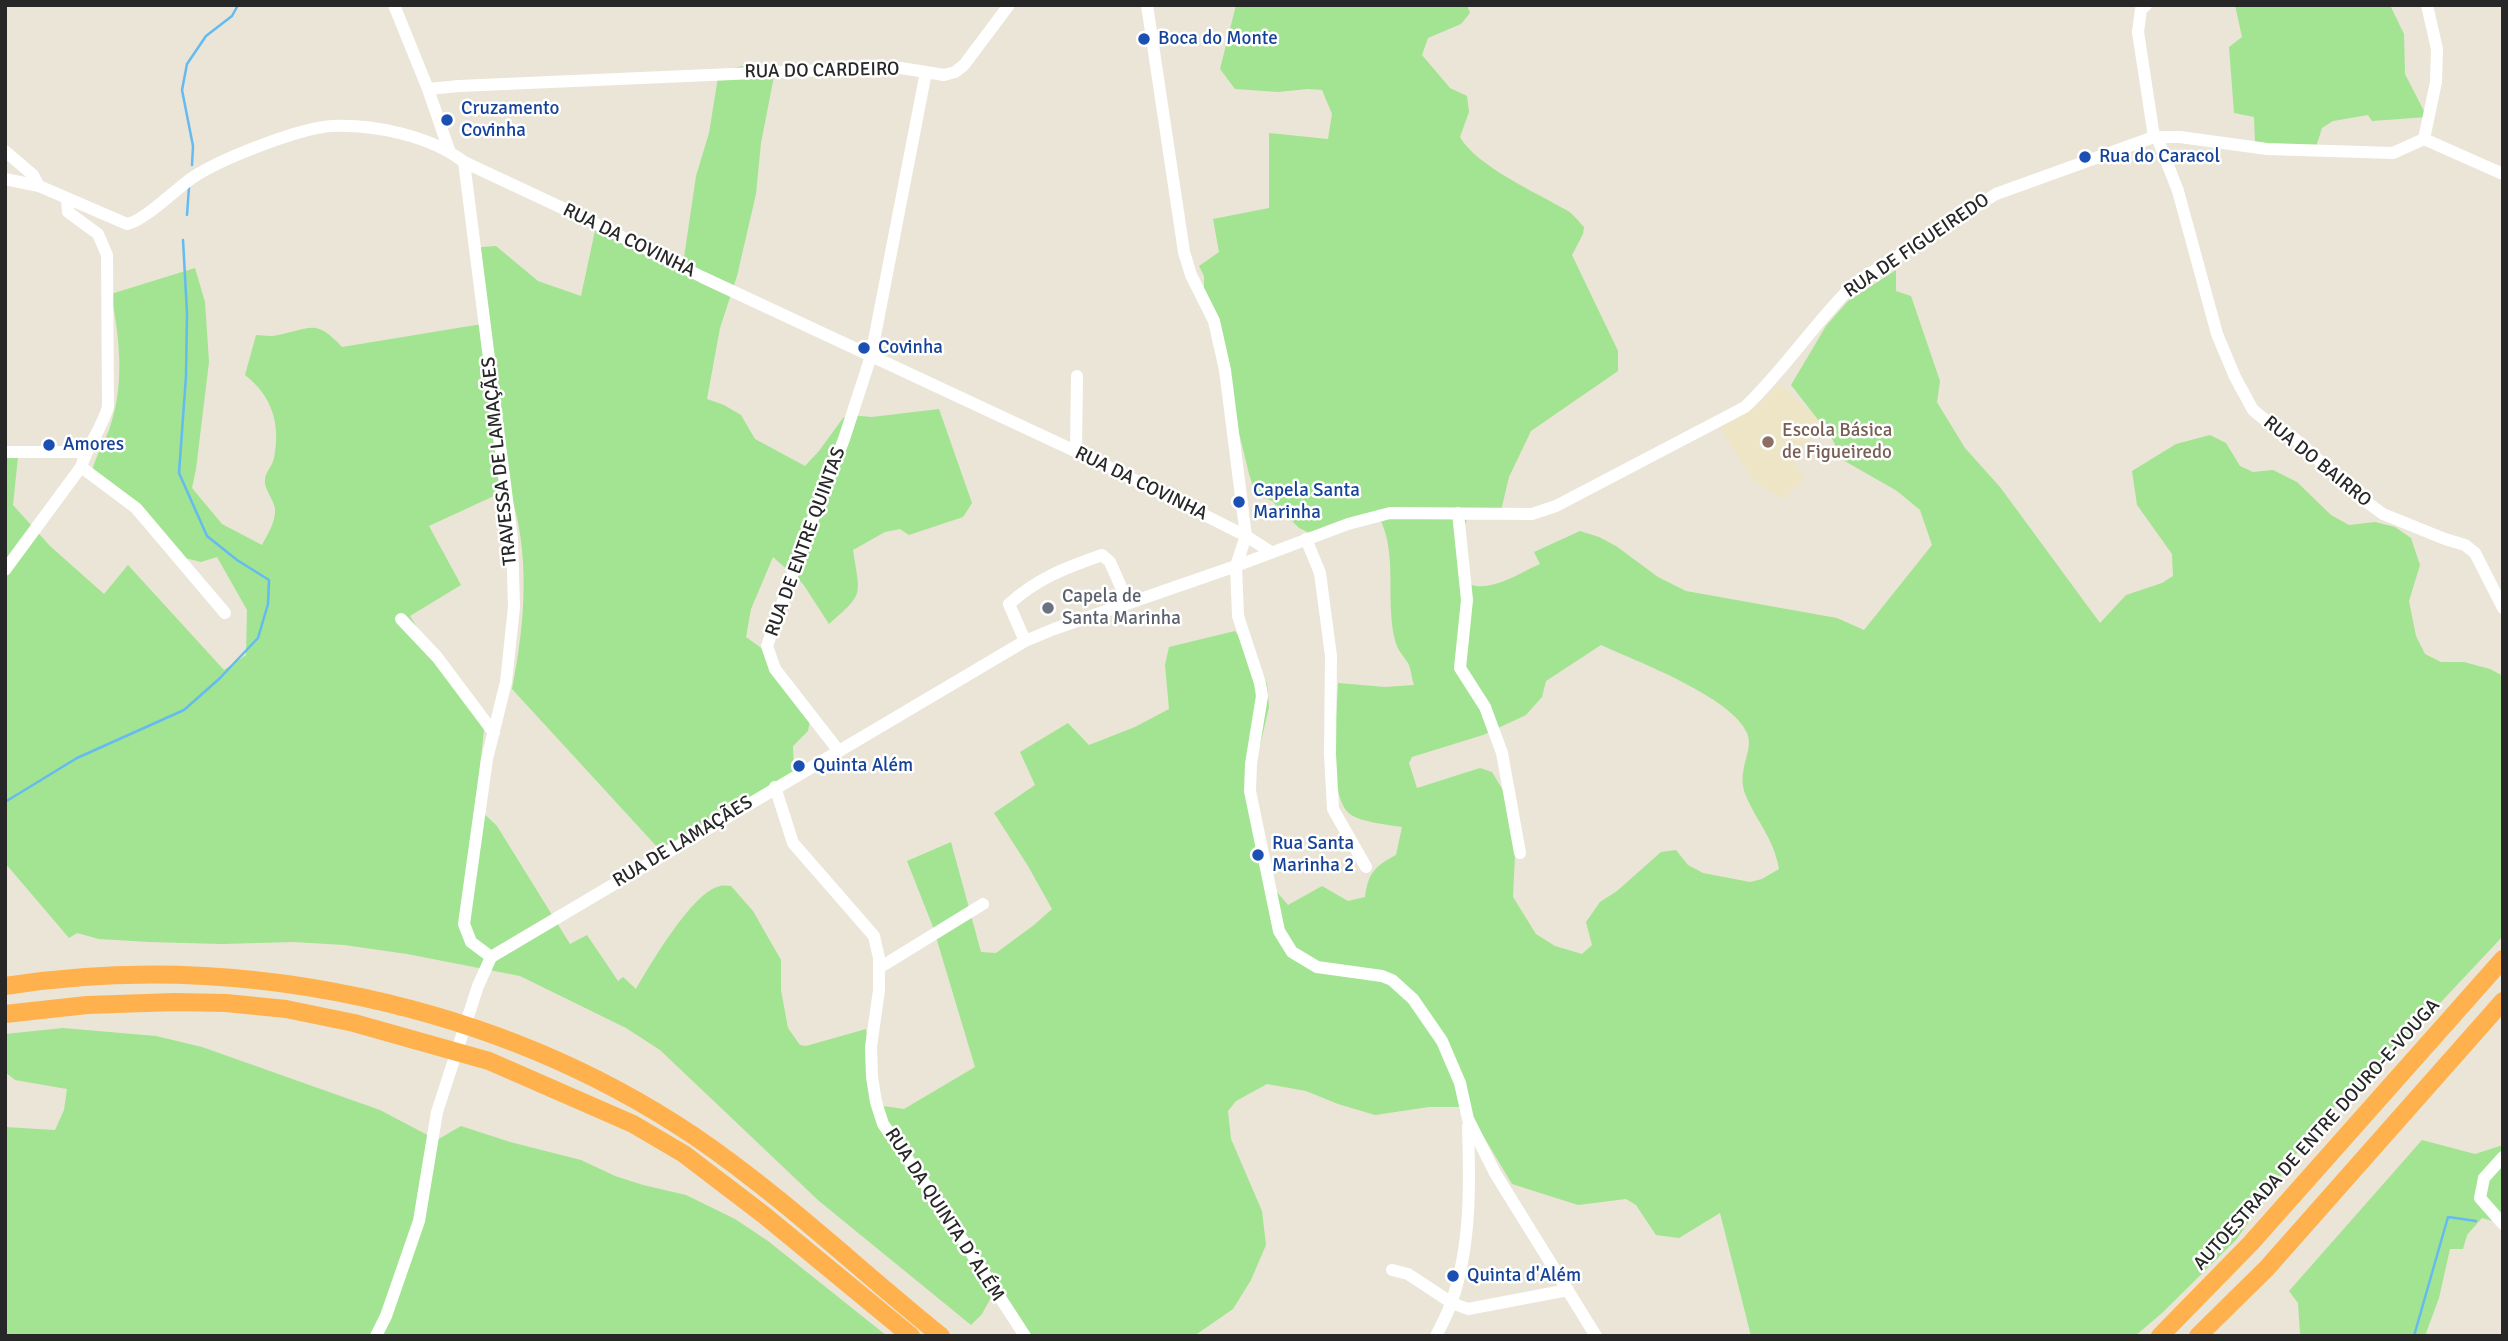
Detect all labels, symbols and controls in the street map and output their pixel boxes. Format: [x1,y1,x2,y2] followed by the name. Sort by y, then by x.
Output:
[1158,28,1278,50] place label: Boca do Monte
[1136,31,1152,47] marker: Boca do Monte
[744,58,900,84] street label: RUA DO CARDEIRO
[461,98,559,142] place label: Cruzamento Covinha
[439,112,455,128] marker: Cruzamento Covinha
[2099,146,2220,168] place label: Rua do Caracol
[2077,149,2093,165] marker: Rua do Caracol
[1840,189,1994,303] street label: RUA DE FIGUEIREDO
[559,199,699,283] street label: RUA DA COVINHA
[878,337,943,359] place label: Covinha
[856,340,872,356] marker: Covinha
[478,356,522,566] street label: TRAVESSA DE LAMAÇÃES
[2259,412,2375,512] street label: RUA DO BAIRRO
[1782,420,1892,464] place label: Escola Básica de Figueiredo
[63,434,124,456] place label: Amores
[1760,434,1776,450] marker: Escola Básica de Figueiredo
[41,437,57,453] marker: Amores
[1071,442,1211,526] street label: RUA DA COVINHA
[761,444,851,640] street label: RUA DE ENTRE QUINTAS
[1253,480,1360,524] place label: Capela Santa Marinha
[1231,494,1247,510] marker: Capela Santa Marinha
[1062,586,1181,630] place label: Capela de Santa Marinha
[1040,600,1056,616] marker: Capela de Santa Marinha
[813,755,913,777] place label: Quinta Além
[791,758,807,774] marker: Quinta Além
[609,791,757,893] street label: RUA DE LAMAÇÃES
[1272,833,1354,877] place label: Rua Santa Marinha 2
[1250,847,1266,863] marker: Rua Santa Marinha 2
[2189,995,2445,1275] street label: AUTOESTRADA DE ENTRE DOURO-E-VOUGA
[879,1124,1009,1306] street label: RUA DA QUINTA D´ALÉM
[1467,1265,1581,1287] place label: Quinta d'Além
[1445,1268,1461,1284] marker: Quinta d'Além

